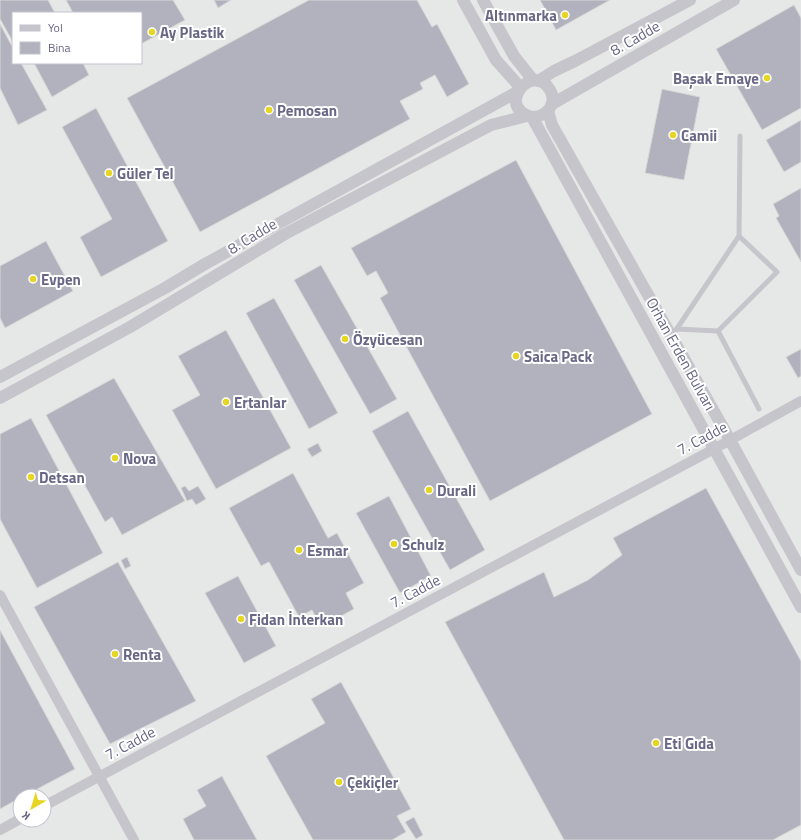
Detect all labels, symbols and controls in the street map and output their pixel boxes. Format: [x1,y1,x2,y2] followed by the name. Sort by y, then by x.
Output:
[485,4,557,27] place label: Altınmarka
[560,10,570,20] marker: Altınmarka
[12,12,142,64] legend
[606,15,664,61] street label: 8. Cadde
[48,18,63,37] text: Yol
[160,21,225,44] place label: Ay Plastik
[147,27,157,37] marker: Ay Plastik
[48,38,70,57] text: Bina
[673,67,759,90] place label: Başak Emaye
[762,73,772,83] marker: Başak Emaye
[277,99,337,122] place label: Pemosan
[264,105,274,115] marker: Pemosan
[681,124,717,147] place label: Camii
[668,130,678,140] marker: Camii
[117,162,174,185] place label: Güler Tel
[104,168,114,178] marker: Güler Tel
[223,212,281,260] street label: 8. Cadde
[41,268,81,291] place label: Evpen
[28,274,38,284] marker: Evpen
[640,293,722,415] street label: Orhan Erden Bulvarı
[353,328,423,351] place label: Özyücesan
[340,334,350,344] marker: Özyücesan
[524,345,592,368] place label: Saica Pack
[511,351,521,361] marker: Saica Pack
[234,391,287,414] place label: Ertanlar
[221,397,231,407] marker: Ertanlar
[673,415,731,461] street label: 7. Cadde
[123,447,157,470] place label: Nova
[110,453,120,463] marker: Nova
[39,466,85,489] place label: Detsan
[26,472,36,482] marker: Detsan
[437,479,476,502] place label: Durali
[424,485,434,495] marker: Durali
[402,533,444,556] place label: Schulz
[307,539,349,562] place label: Esmar
[389,539,399,549] marker: Schulz
[294,545,304,555] marker: Esmar
[386,568,444,614] street label: 7. Cadde
[249,608,343,631] place label: Fidan İnterkan
[236,614,246,624] marker: Fidan İnterkan
[123,643,162,666] place label: Renta
[110,649,120,659] marker: Renta
[101,720,159,766] street label: 7. Cadde
[664,732,714,755] place label: Eti Gıda
[651,738,661,748] marker: Eti Gıda
[347,771,399,794] place label: Çekiçler
[334,777,344,787] marker: Çekiçler
[12,788,52,828] north arrow
[18,807,33,824] text: K

